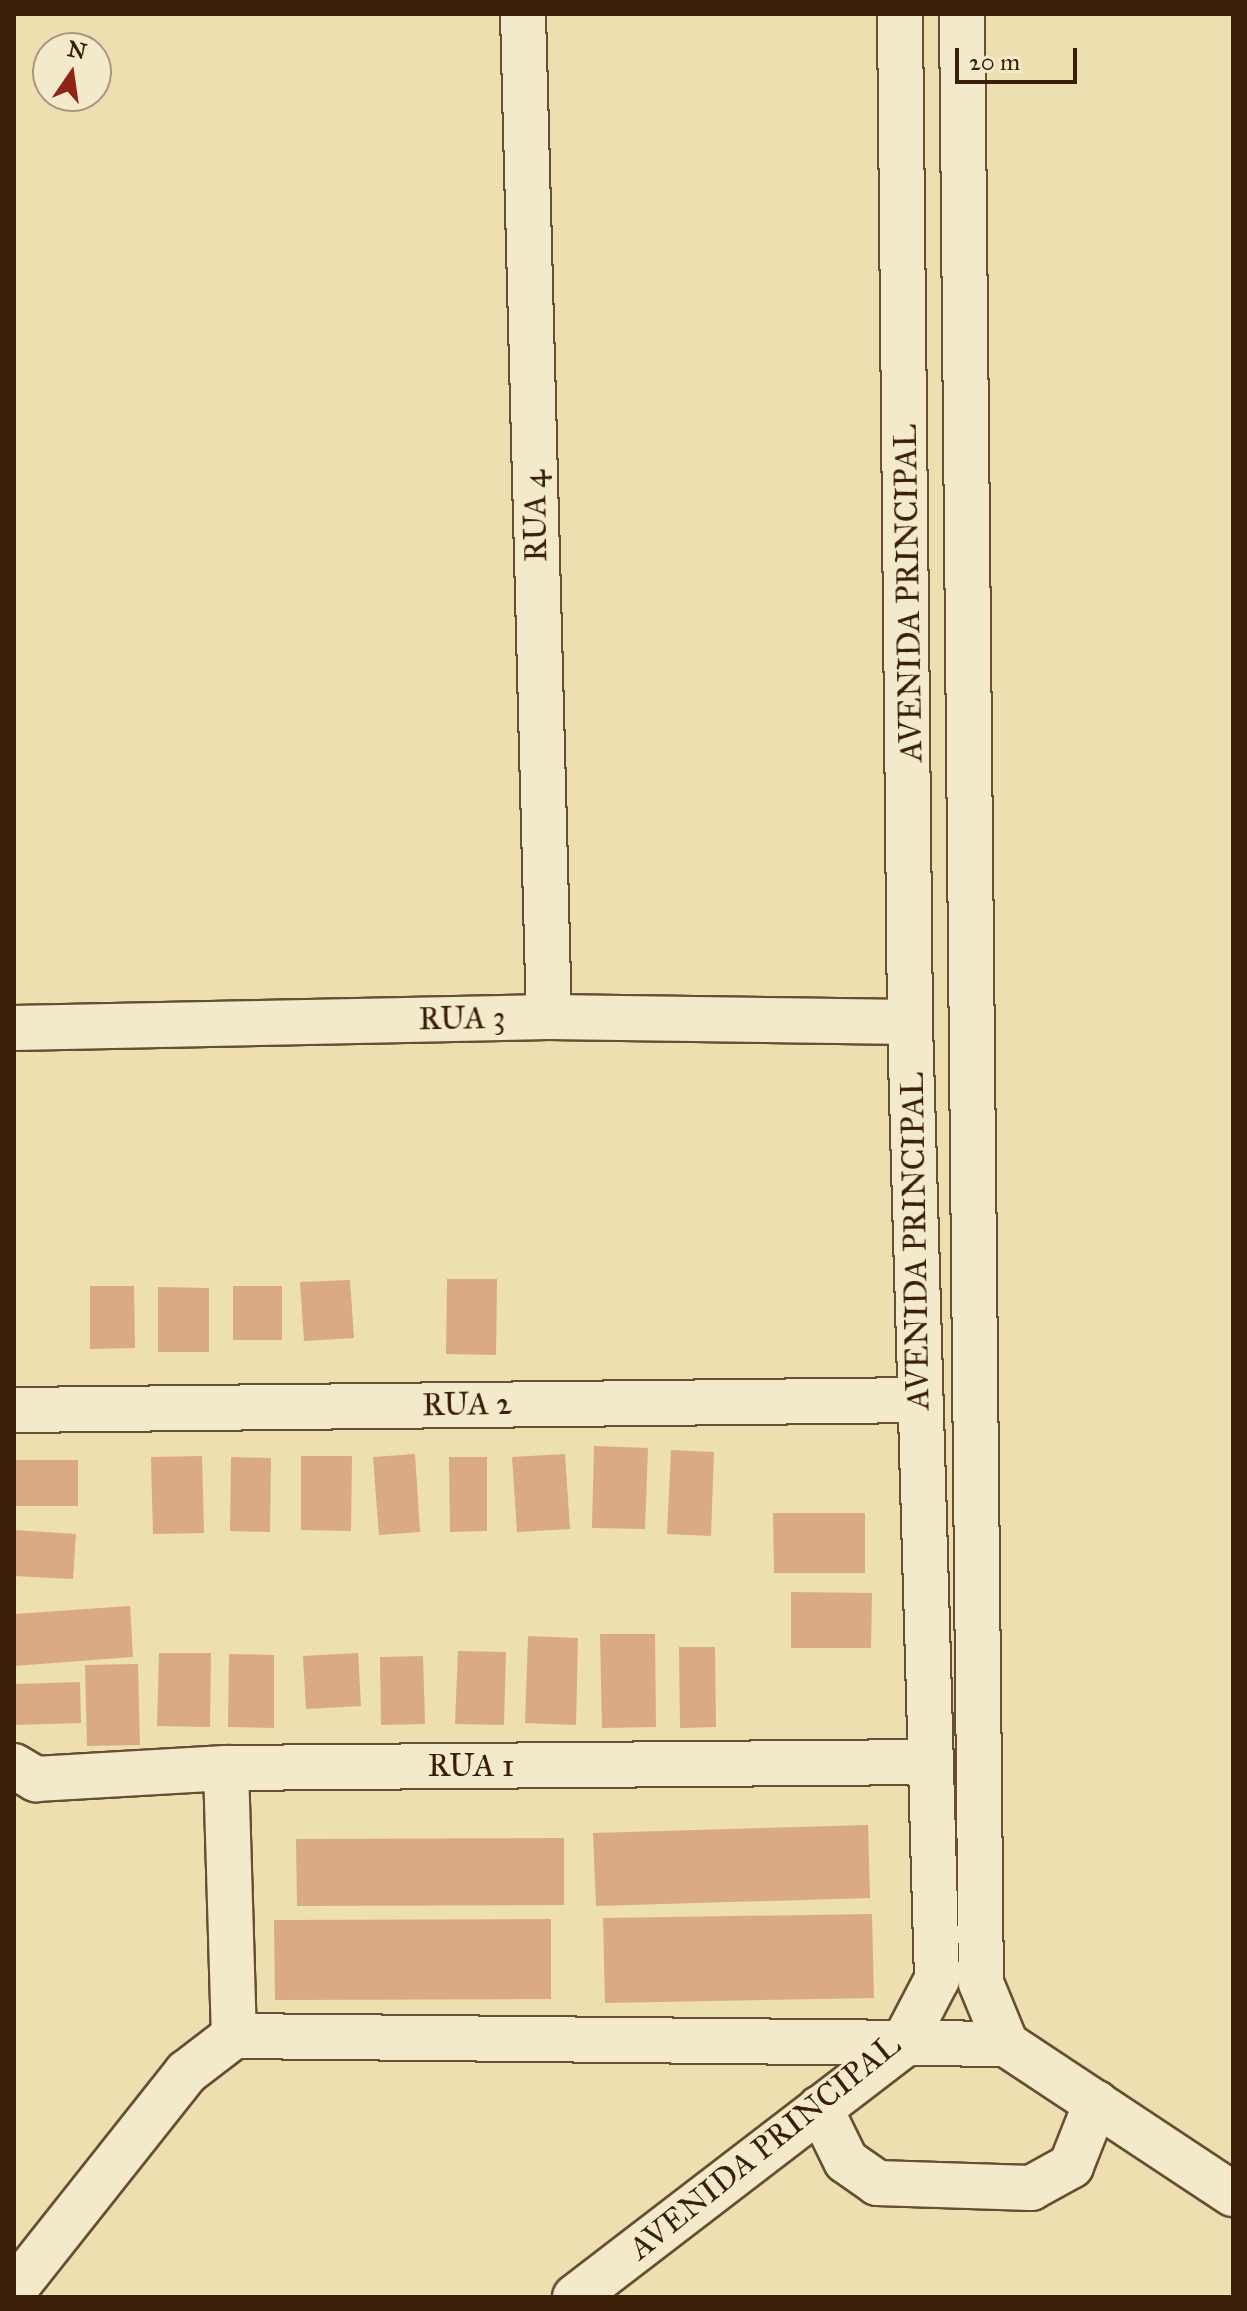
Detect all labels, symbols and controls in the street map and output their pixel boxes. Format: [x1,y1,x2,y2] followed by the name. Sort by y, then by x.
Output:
[32,32,112,112] north arrow
[959,32,1081,82] scale bar
[65,35,89,65] text: N
[969,47,1020,77] text: 20 m
[887,424,931,762] street label: AVENIDA PRINCIPAL
[516,470,556,562] street label: RUA 4
[418,999,506,1039] street label: RUA 3
[894,1072,938,1410] street label: AVENIDA PRINCIPAL
[422,1385,512,1425] street label: RUA 2
[428,1747,514,1785] street label: RUA 1
[622,2026,908,2268] street label: AVENIDA PRINCIPAL

